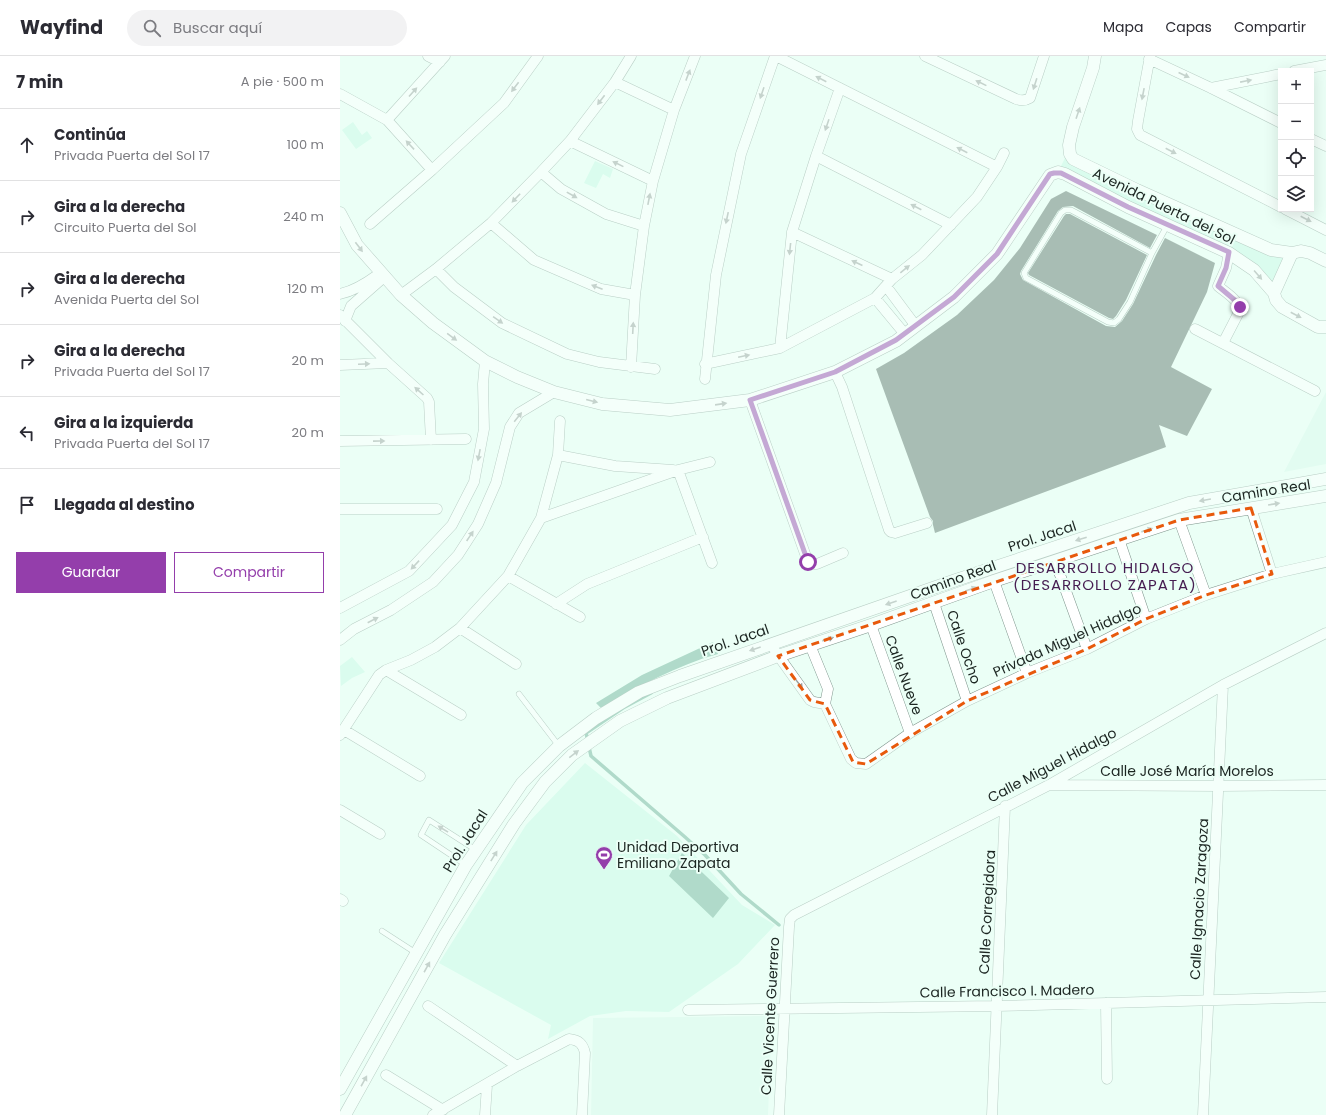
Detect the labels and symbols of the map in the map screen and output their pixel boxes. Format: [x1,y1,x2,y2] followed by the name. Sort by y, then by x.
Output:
[685,69,691,81] one-way arrow
[1179,72,1190,78] one-way arrow
[815,76,827,82] one-way arrow
[1240,77,1252,83] one-way arrow
[1032,79,1038,91] one-way arrow
[975,80,986,86] one-way arrow
[511,82,519,93] one-way arrow
[408,87,417,96] one-way arrow
[759,87,765,99] one-way arrow
[1139,88,1145,100] one-way arrow
[597,94,605,105] one-way arrow
[1075,106,1081,118] one-way arrow
[824,119,830,131] one-way arrow
[405,140,415,150] one-way arrow
[956,147,968,153] one-way arrow
[1165,148,1176,154] one-way arrow
[612,161,623,167] one-way arrow
[1089,163,1239,249] street label: Avenida Puerta del Sol
[566,192,578,199] one-way arrow
[511,193,521,203] one-way arrow
[647,193,653,205] one-way arrow
[911,204,922,211] one-way arrow
[724,212,730,224] one-way arrow
[1300,216,1311,223] one-way arrow
[355,241,363,252] one-way arrow
[787,243,794,255] one-way arrow
[851,260,863,266] one-way arrow
[899,265,910,274] one-way arrow
[1254,270,1263,280] one-way arrow
[591,283,603,289] one-way arrow
[1231,298,1249,316] route end
[1290,312,1302,318] one-way arrow
[493,317,504,324] one-way arrow
[630,322,637,334] one-way arrow
[447,333,457,341] one-way arrow
[737,352,750,358] one-way arrow
[358,361,370,368] one-way arrow
[414,386,425,395] one-way arrow
[586,398,598,404] one-way arrow
[715,401,727,407] one-way arrow
[513,411,522,422] one-way arrow
[373,438,386,444] one-way arrow
[476,449,482,461] one-way arrow
[1220,474,1312,508] street label: Camino Real
[1199,497,1211,503] one-way arrow
[1268,501,1280,507] one-way arrow
[1005,516,1079,556] street label: Prol. Jacal
[1141,527,1153,533] one-way arrow
[466,531,474,541] one-way arrow
[1074,536,1086,542] one-way arrow
[799,553,817,571] route start
[907,555,999,605] street label: Camino Real
[1013,557,1197,595] district label: DESARROLLO HIDALGO (DESARROLLO ZAPATA)
[410,560,420,570] one-way arrow
[965,586,977,592] one-way arrow
[990,598,1144,682] street label: Privada Miguel Hidalgo
[885,600,897,606] one-way arrow
[942,607,986,687] street label: Calle Ocho
[367,616,379,623] one-way arrow
[698,619,772,661] street label: Prol. Jacal
[880,632,928,718] street label: Calle Nueve
[823,636,835,642] one-way arrow
[749,647,761,653] one-way arrow
[795,679,803,690] one-way arrow
[984,723,1120,807] street label: Calle Miguel Hidalgo
[568,750,579,759] one-way arrow
[1100,761,1274,781] street label: Calle José María Morelos
[438,806,492,876] street label: Prol. Jacal
[1185,818,1213,980] street label: Calle Ignacio Zaragoza
[438,825,448,833] one-way arrow
[617,837,739,873] place label: Unidad Deportiva Emiliano Zapata
[594,845,614,870] sports icon: Unidad Deportiva Emiliano Zapata
[974,849,1000,975] street label: Calle Corregidora
[490,851,498,861] one-way arrow
[756,937,784,1095] street label: Calle Vicente Guerrero
[424,961,430,973] one-way arrow
[919,979,1095,1003] street label: Calle Francisco I. Madero
[361,1075,367,1087] one-way arrow

